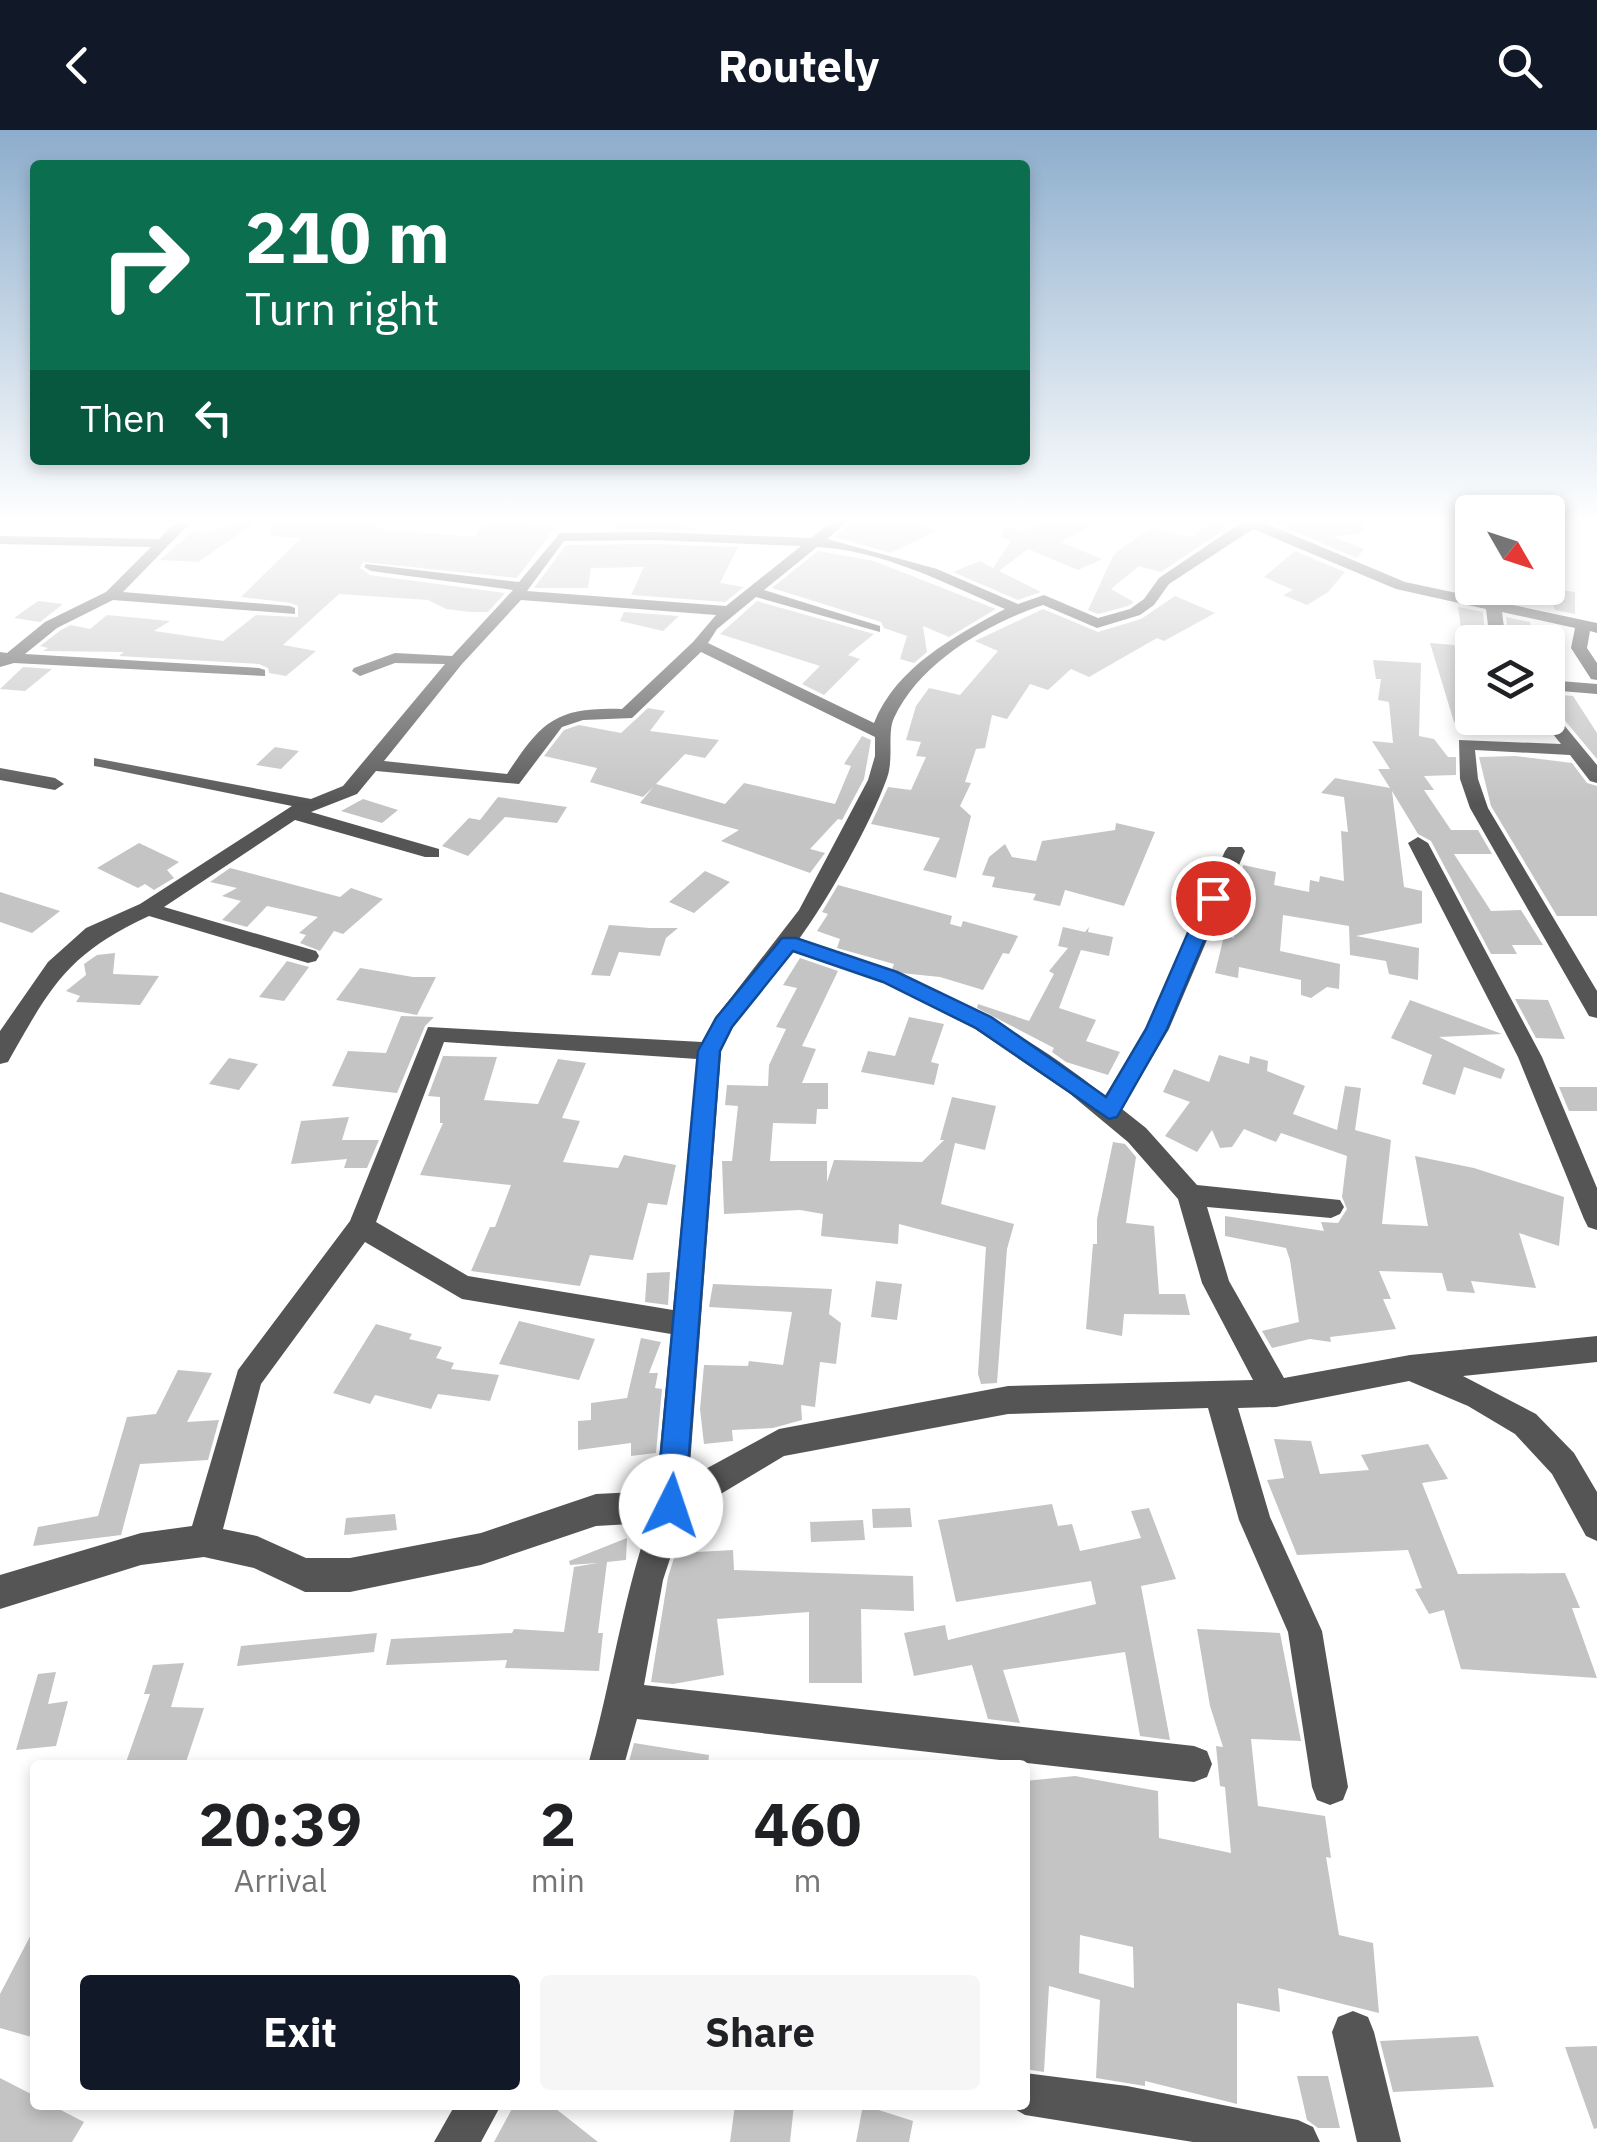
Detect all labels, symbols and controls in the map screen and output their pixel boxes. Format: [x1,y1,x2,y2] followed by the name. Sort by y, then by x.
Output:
[718,36,879,94] text: Routely
[50,38,105,93] icon: back
[1492,38,1547,93] icon: search
[245,191,450,282] text: 210 m
[80,200,210,330] icon: right
[245,279,440,337] text: Turn right
[186,390,241,445] icon: left
[80,393,166,442] text: Then
[1455,495,1565,605] north arrow
[1455,495,1565,735] map controls
[1455,625,1565,735] button: layers
[1171,856,1256,941] pin
[1186,871,1241,926] icon: arrive
[619,1454,723,1558] position arrow
[199,1784,362,1863] text: 20:39
[540,1784,576,1863] text: 2
[753,1784,861,1863] text: 460
[234,1859,327,1901] text: Arrival
[531,1859,585,1901] text: min
[794,1859,821,1901] text: m
[80,1975,520,2090] button: Exit
[540,1975,980,2090] button: Share

